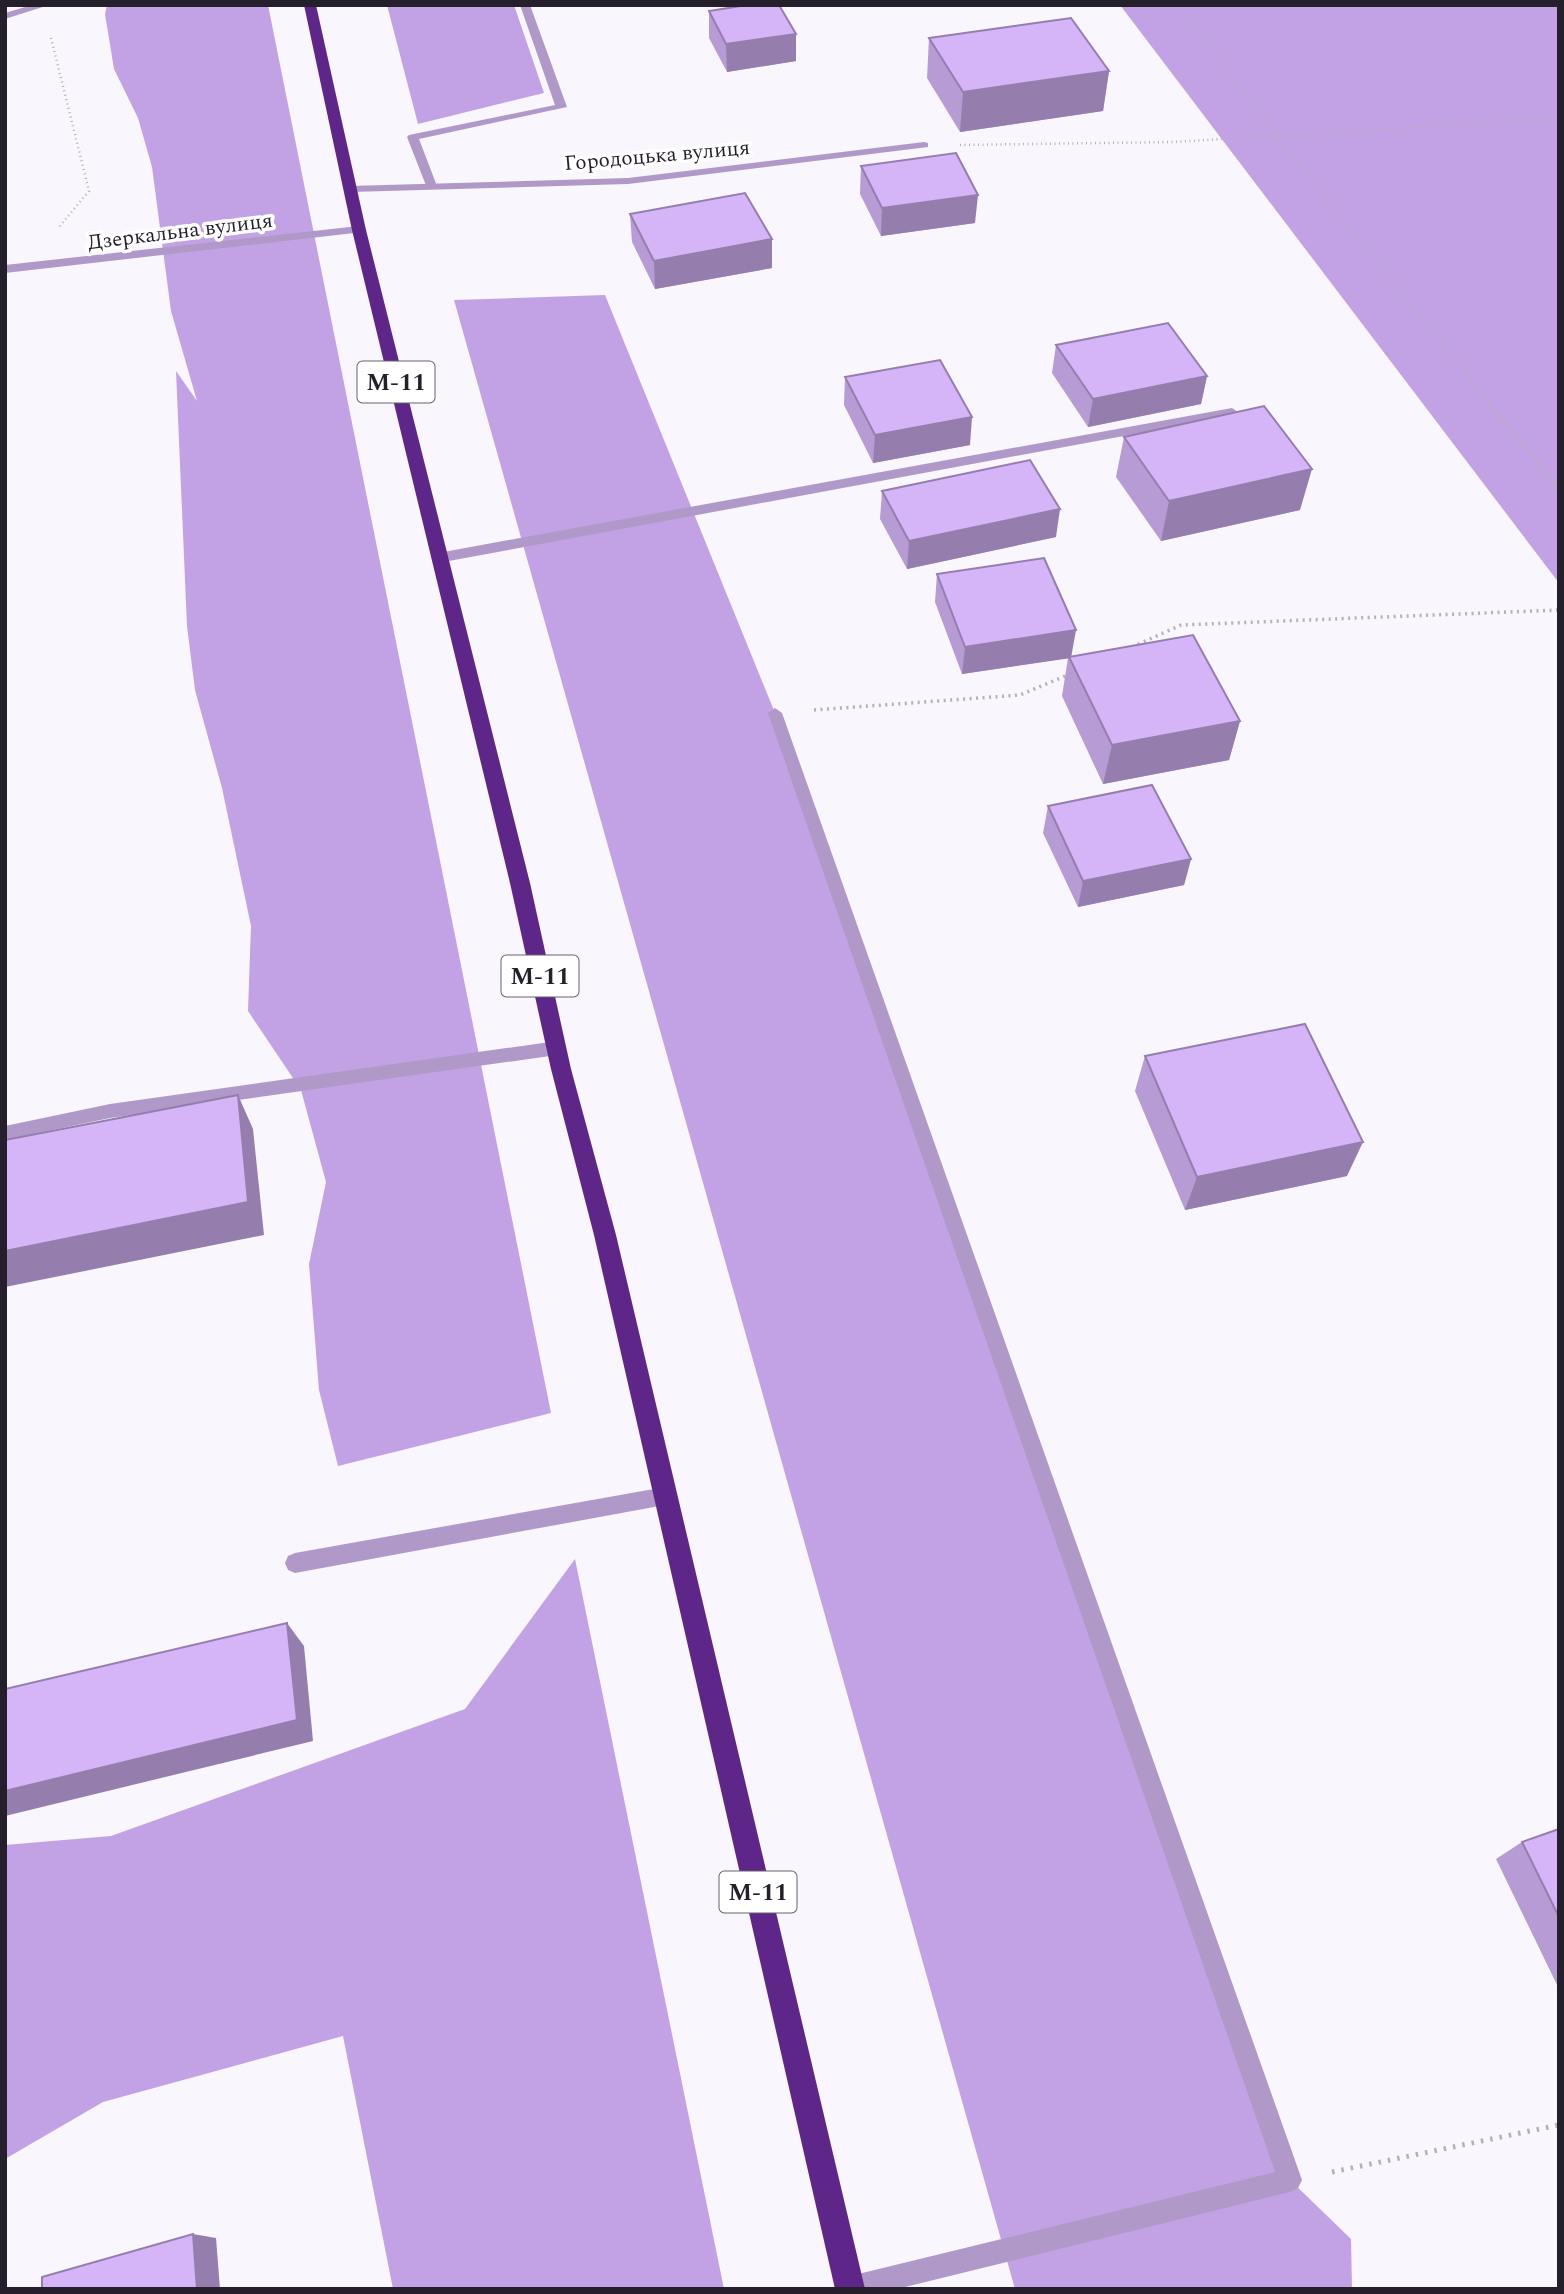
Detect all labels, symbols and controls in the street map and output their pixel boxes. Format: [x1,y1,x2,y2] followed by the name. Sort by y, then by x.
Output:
[563,132,751,180] street label: Городоцька вулиця
[86,205,275,259] street label: Дзеркальна вулиця
[358,362,434,402] road number: М-11
[502,956,578,996] road number: М-11
[720,1871,796,1912] road number: М-11

